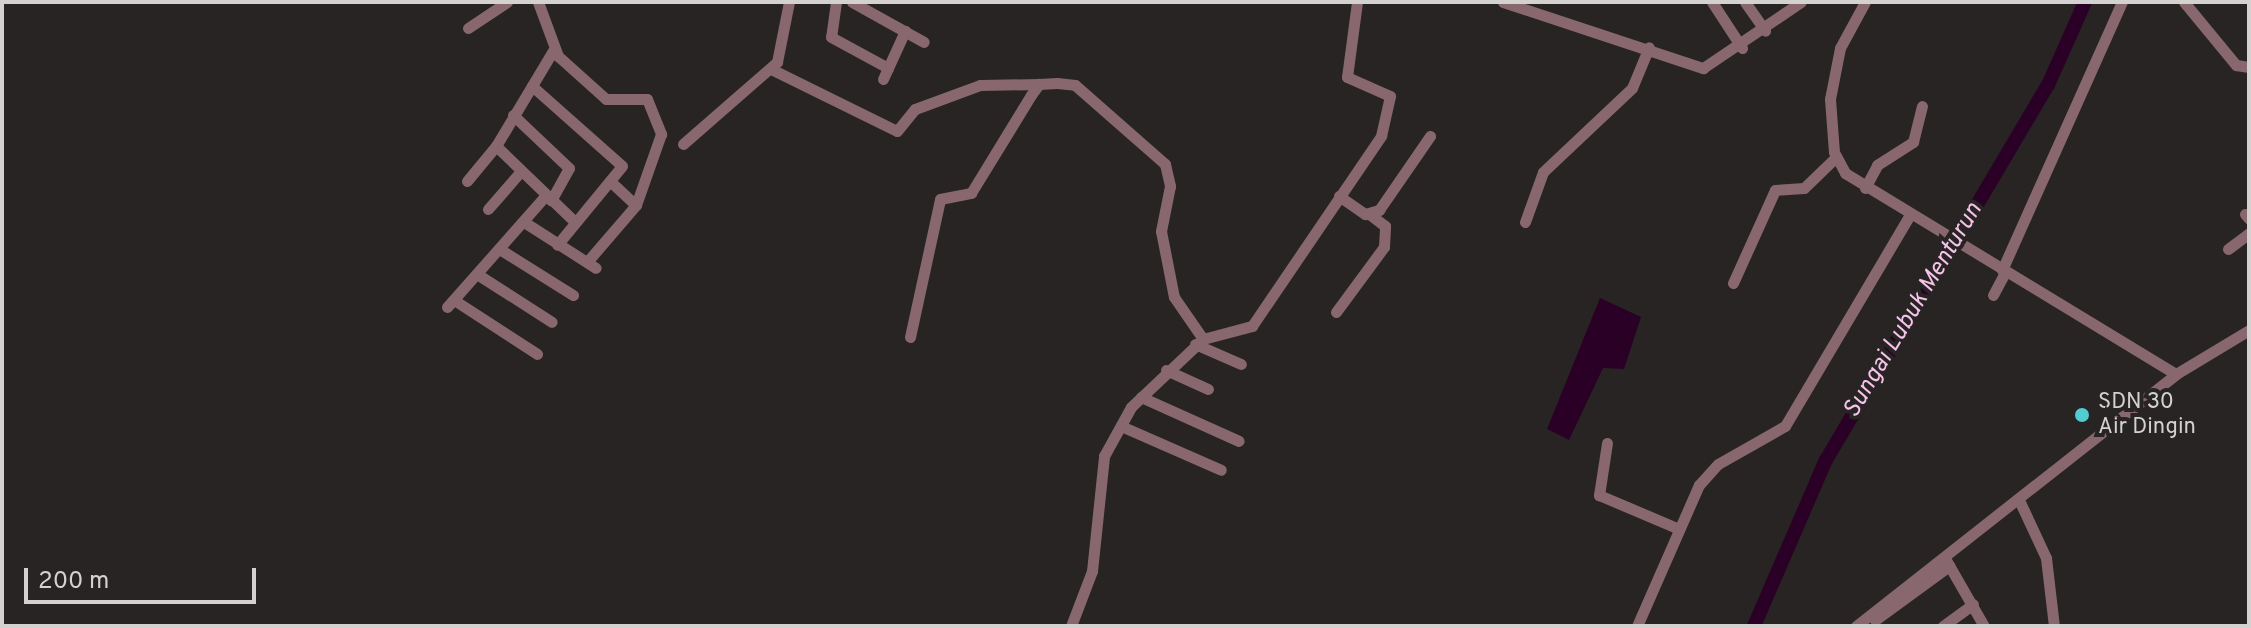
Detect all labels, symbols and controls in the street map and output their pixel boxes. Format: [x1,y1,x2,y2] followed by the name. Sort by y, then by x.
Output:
[1838,198,1990,424] water label: Sungai Lubuk Menturun
[2098,389,2196,440] place label: SDN 30 Air Dingin
[2073,406,2091,424] marker: SDN 30 Air Dingin
[28,552,260,602] scale bar
[38,567,109,597] text: 200 m

